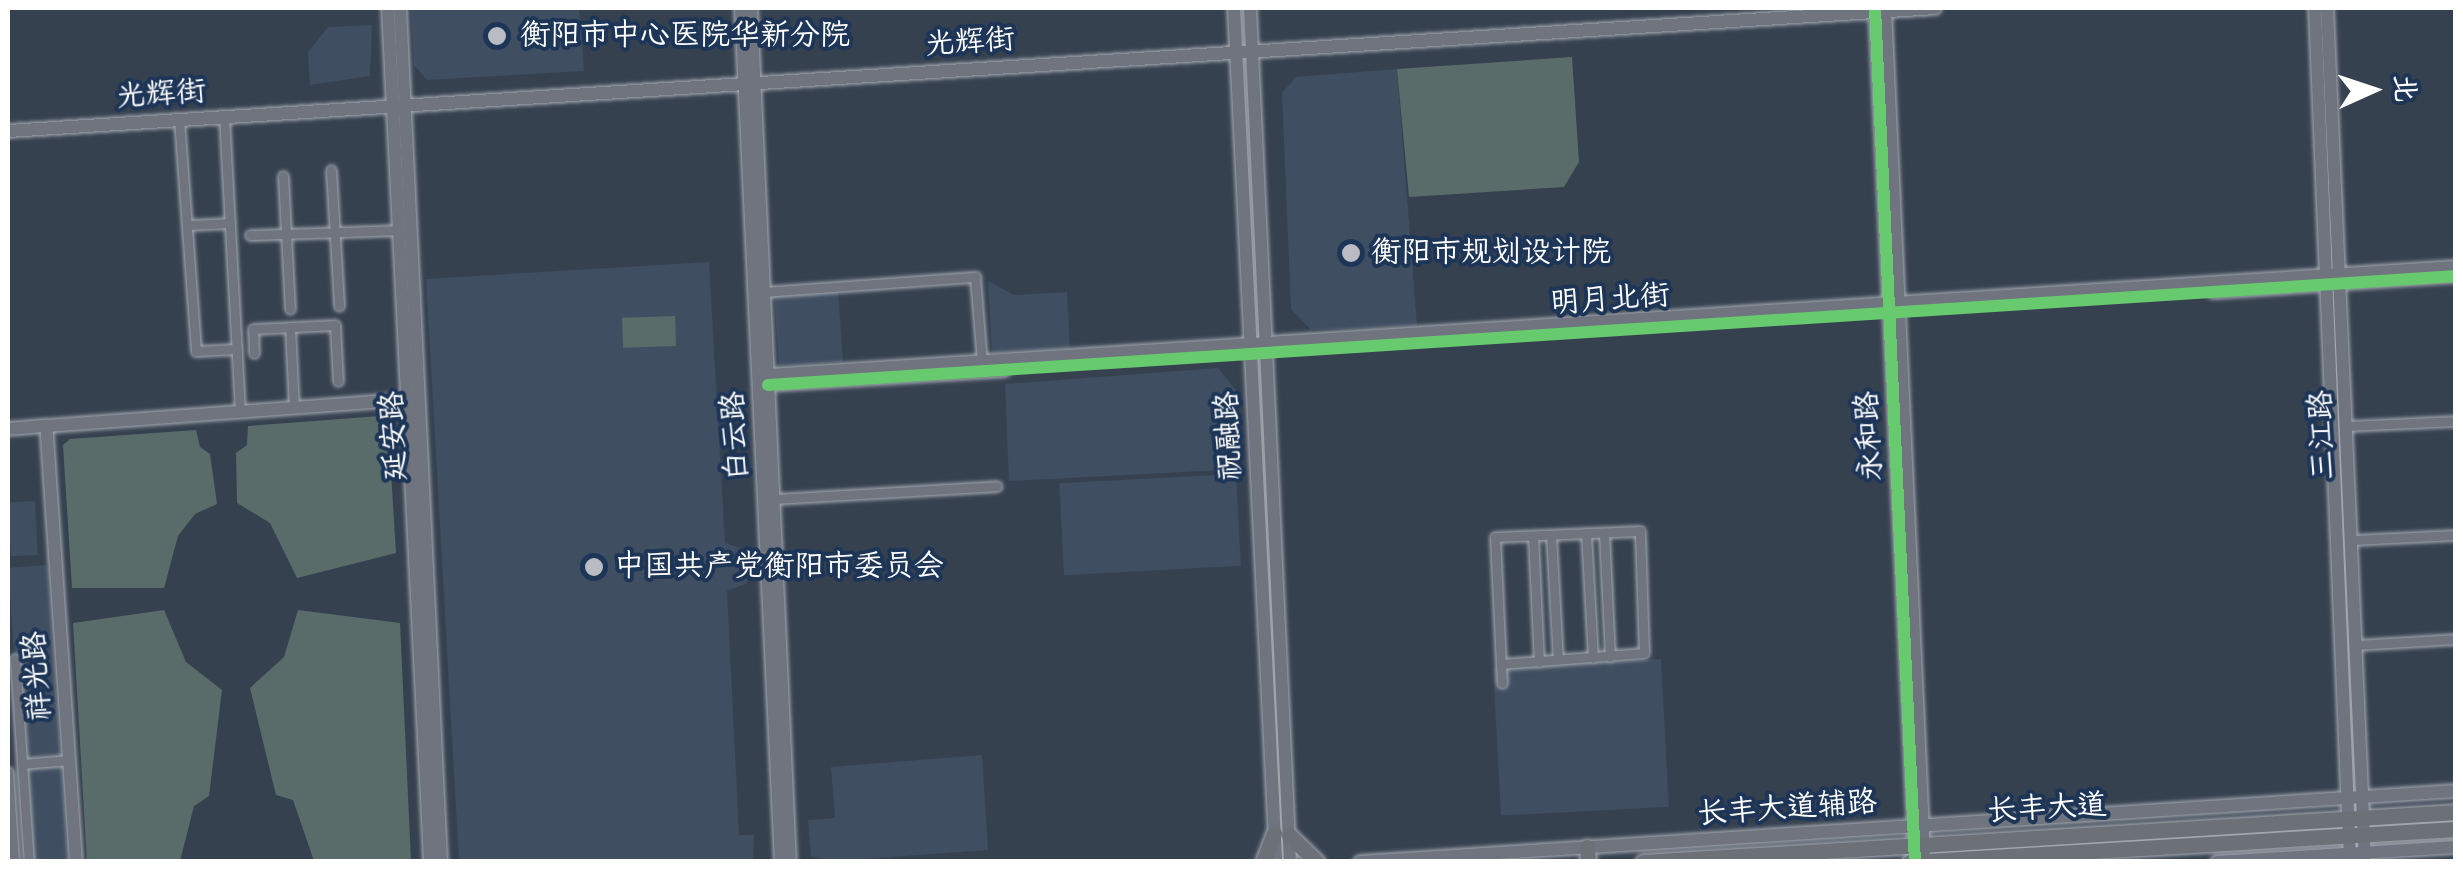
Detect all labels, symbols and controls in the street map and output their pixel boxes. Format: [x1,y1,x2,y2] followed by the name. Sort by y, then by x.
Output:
[520,18,850,54] place label: 衡阳市中心医院华新分院
[924,22,1016,64] street label: 光辉街
[484,23,510,49] marker: 衡阳市中心医院华新分院
[2323,40,2423,140] north arrow
[2384,73,2423,103] text: 北
[115,74,207,116] street label: 光辉街
[1371,235,1611,271] place label: 衡阳市规划设计院
[1340,242,1362,264] marker: 衡阳市规划设计院
[1549,278,1671,322] street label: 明月北街
[2303,389,2343,481] street label: 三江路
[375,390,415,482] street label: 延安路
[716,390,756,482] street label: 白云路
[1210,390,1250,482] street label: 祝融路
[1850,390,1890,482] street label: 永和路
[614,549,944,585] place label: 中国共产党衡阳市委员会
[583,556,605,578] marker: 中国共产党衡阳市委员会
[17,630,59,722] street label: 祥光路
[1696,785,1878,833] street label: 长丰大道辅路
[1986,788,2108,830] street label: 长丰大道

